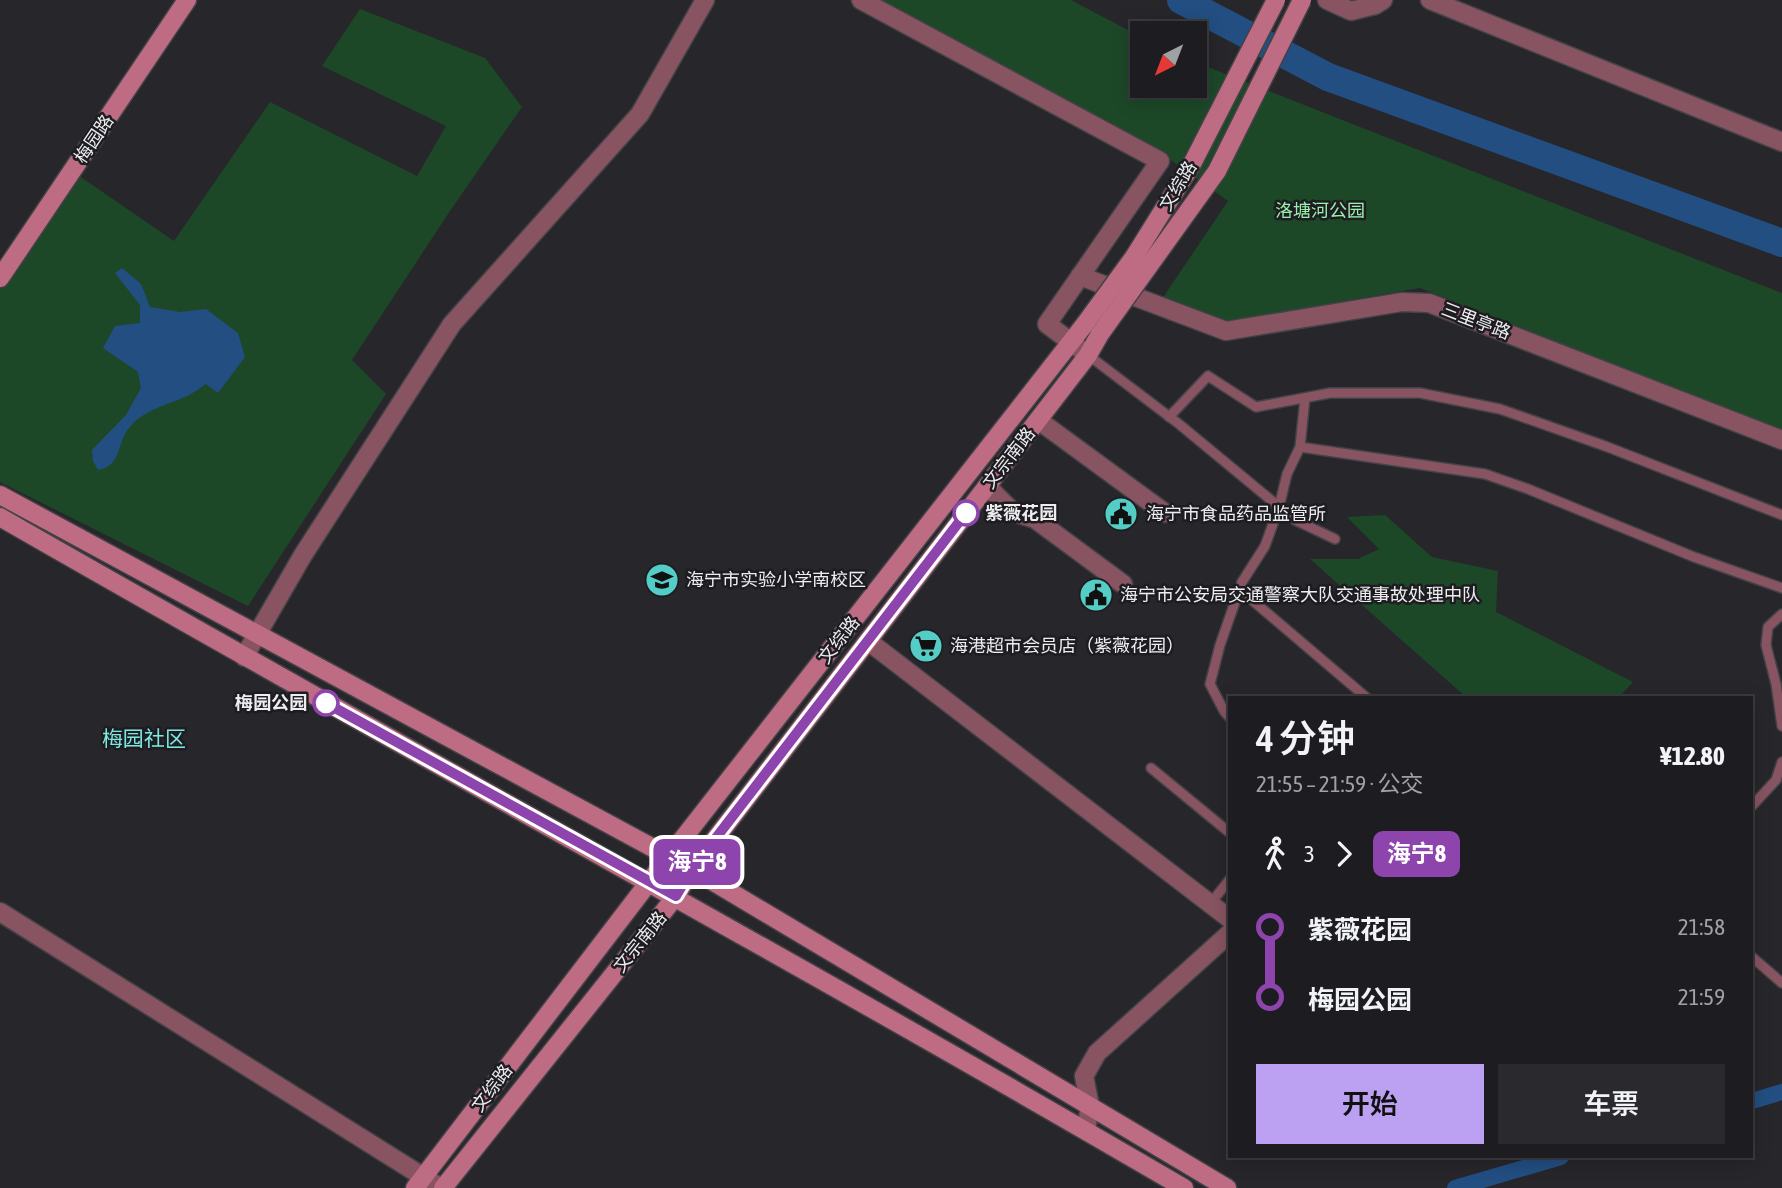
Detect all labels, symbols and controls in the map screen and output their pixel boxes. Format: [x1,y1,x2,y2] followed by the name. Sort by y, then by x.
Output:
[1130,21,1208,98] north arrow
[1130,21,1207,98] map controls
[70,110,117,167] street label: 梅园路
[1155,157,1200,214] street label: 文综路
[1275,200,1365,221] park label: 洛塘河公园
[1439,298,1514,343] street label: 三里亭路
[978,423,1039,493] street label: 文宗南路
[1102,495,1140,533] public building icon: 海宁市食品药品监管所
[953,500,979,526] marker: 紫薇花园
[985,502,1057,523] place label: 紫薇花园
[1146,503,1326,524] place label: 海宁市食品药品监管所
[643,561,681,599] school or university icon: 海宁市实验小学南校区
[686,569,866,590] place label: 海宁市实验小学南校区
[1077,576,1115,614] public building icon: 海宁市公安局交通警察大队交通事故处理中队
[1120,584,1480,605] place label: 海宁市公安局交通警察大队交通事故处理中队
[814,612,864,667] street label: 文综路
[907,627,945,665] supermarket icon: 海港超市会员店（紫薇花园）
[950,635,1184,656] place label: 海港超市会员店（紫薇花园）
[313,690,339,716] marker: 梅园公园
[235,692,307,713] place label: 梅园公园
[1256,717,1355,760] text: 4 分钟
[102,726,186,750] district label: 梅园社区
[1660,741,1725,771] text: ¥12.80
[1256,771,1423,797] text: 21:55 – 21:59 · 公交
[1256,835,1294,873] icon: walk
[1325,835,1363,873] icon: forward
[657,839,737,885] line badge: 海宁8
[1387,840,1446,867] text: 海宁8
[1304,841,1315,867] text: 3
[667,848,727,875] text: 海宁8
[609,907,670,976] street label: 文宗南路
[1678,914,1725,940] text: 21:58
[1308,915,1412,945] text: 紫薇花园
[1678,984,1725,1010] text: 21:59
[1308,985,1412,1015] text: 梅园公园
[467,1060,516,1116] street label: 文综路
[1256,1064,1484,1144] button: 开始
[1498,1064,1725,1144] button: 车票

